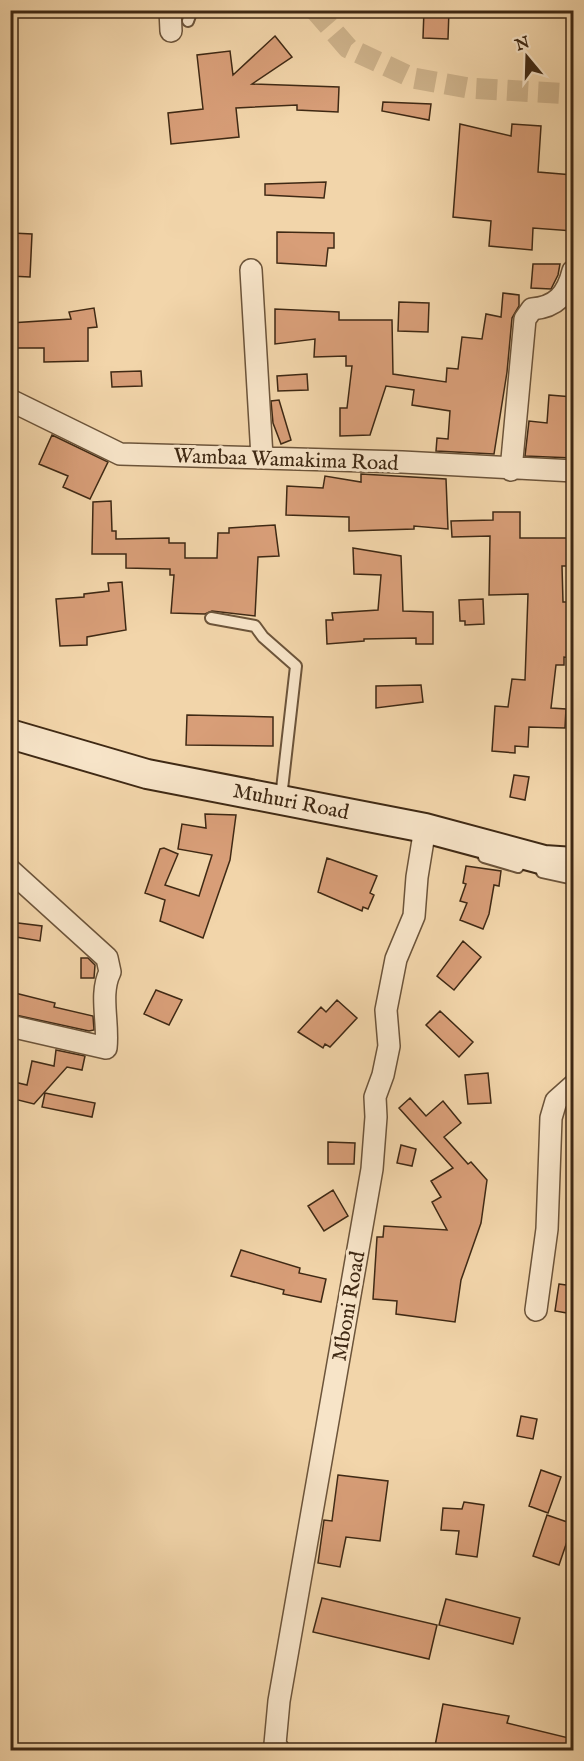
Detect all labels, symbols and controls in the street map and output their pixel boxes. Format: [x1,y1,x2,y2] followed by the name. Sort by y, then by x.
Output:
[497,27,557,87] north arrow
[512,33,533,57] text: N
[173,443,400,478] street label: Wambaa Wamakima Road
[230,778,352,827] street label: Muhuri Road
[327,1248,373,1363] street label: Mboni Road

